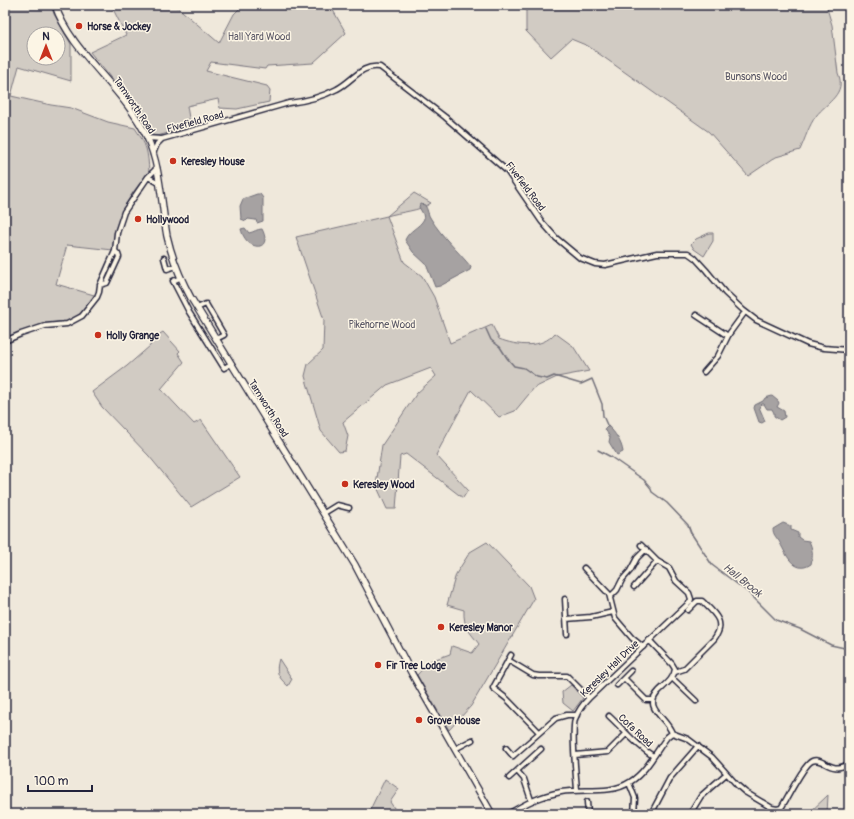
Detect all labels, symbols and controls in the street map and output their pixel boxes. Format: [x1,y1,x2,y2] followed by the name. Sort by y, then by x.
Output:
[74,21,84,31] marker: Horse & Jockey
[87,21,152,33] place label: Horse & Jockey
[26,26,66,66] north arrow
[42,30,50,43] text: N
[228,31,290,43] park label: Hall Yard Wood
[725,71,787,83] park label: Bunsons Wood
[111,75,158,136] street label: Tamworth Road
[165,109,225,135] street label: Fivefield Road
[168,156,178,166] marker: Keresley House
[181,156,246,168] place label: Keresley House
[503,160,548,214] street label: Fivefield Road
[133,214,143,224] marker: Hollywood
[146,214,189,226] place label: Hollywood
[349,319,416,331] park label: Pikehorne Wood
[93,330,103,340] marker: Holly Grange
[106,330,160,342] place label: Holly Grange
[246,377,291,440] street label: Tamworth Road
[340,479,350,489] marker: Keresley Wood
[353,479,415,491] place label: Keresley Wood
[721,561,766,601] water label: Hall Brook
[436,622,446,632] marker: Keresley Manor
[449,622,513,634] place label: Keresley Manor
[578,638,642,700] street label: Keresley Hall Drive
[373,660,383,670] marker: Fir Tree Lodge
[386,660,447,672] place label: Fir Tree Lodge
[616,712,655,750] street label: Cofa Road
[414,715,424,725] marker: Grove House
[427,715,481,727] place label: Grove House
[28,767,92,793] scale bar
[34,774,69,789] text: 100 m

